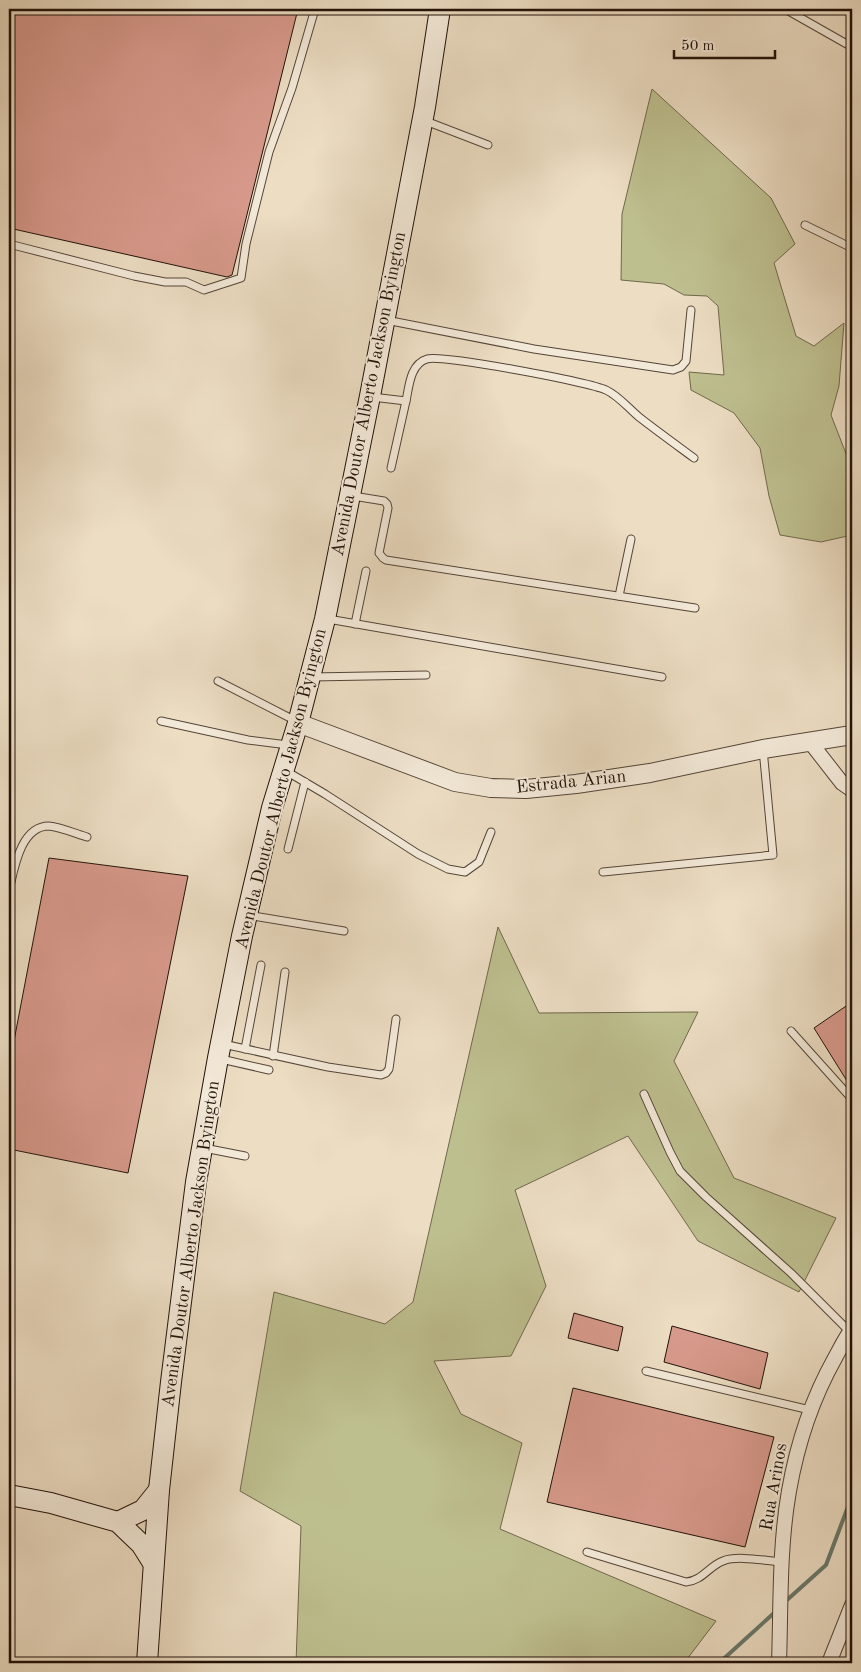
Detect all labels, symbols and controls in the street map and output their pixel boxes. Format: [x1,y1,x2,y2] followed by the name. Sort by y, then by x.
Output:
[674,28,775,60] scale bar
[681,39,715,54] text: 50 m
[329,230,409,558] street label: Avenida Doutor Alberto Jackson Byington
[232,626,330,951] street label: Avenida Doutor Alberto Jackson Byington
[515,767,627,797] street label: Estrada Arian
[159,1079,223,1409] street label: Avenida Doutor Alberto Jackson Byington
[757,1441,791,1532] street label: Rua Arinos

